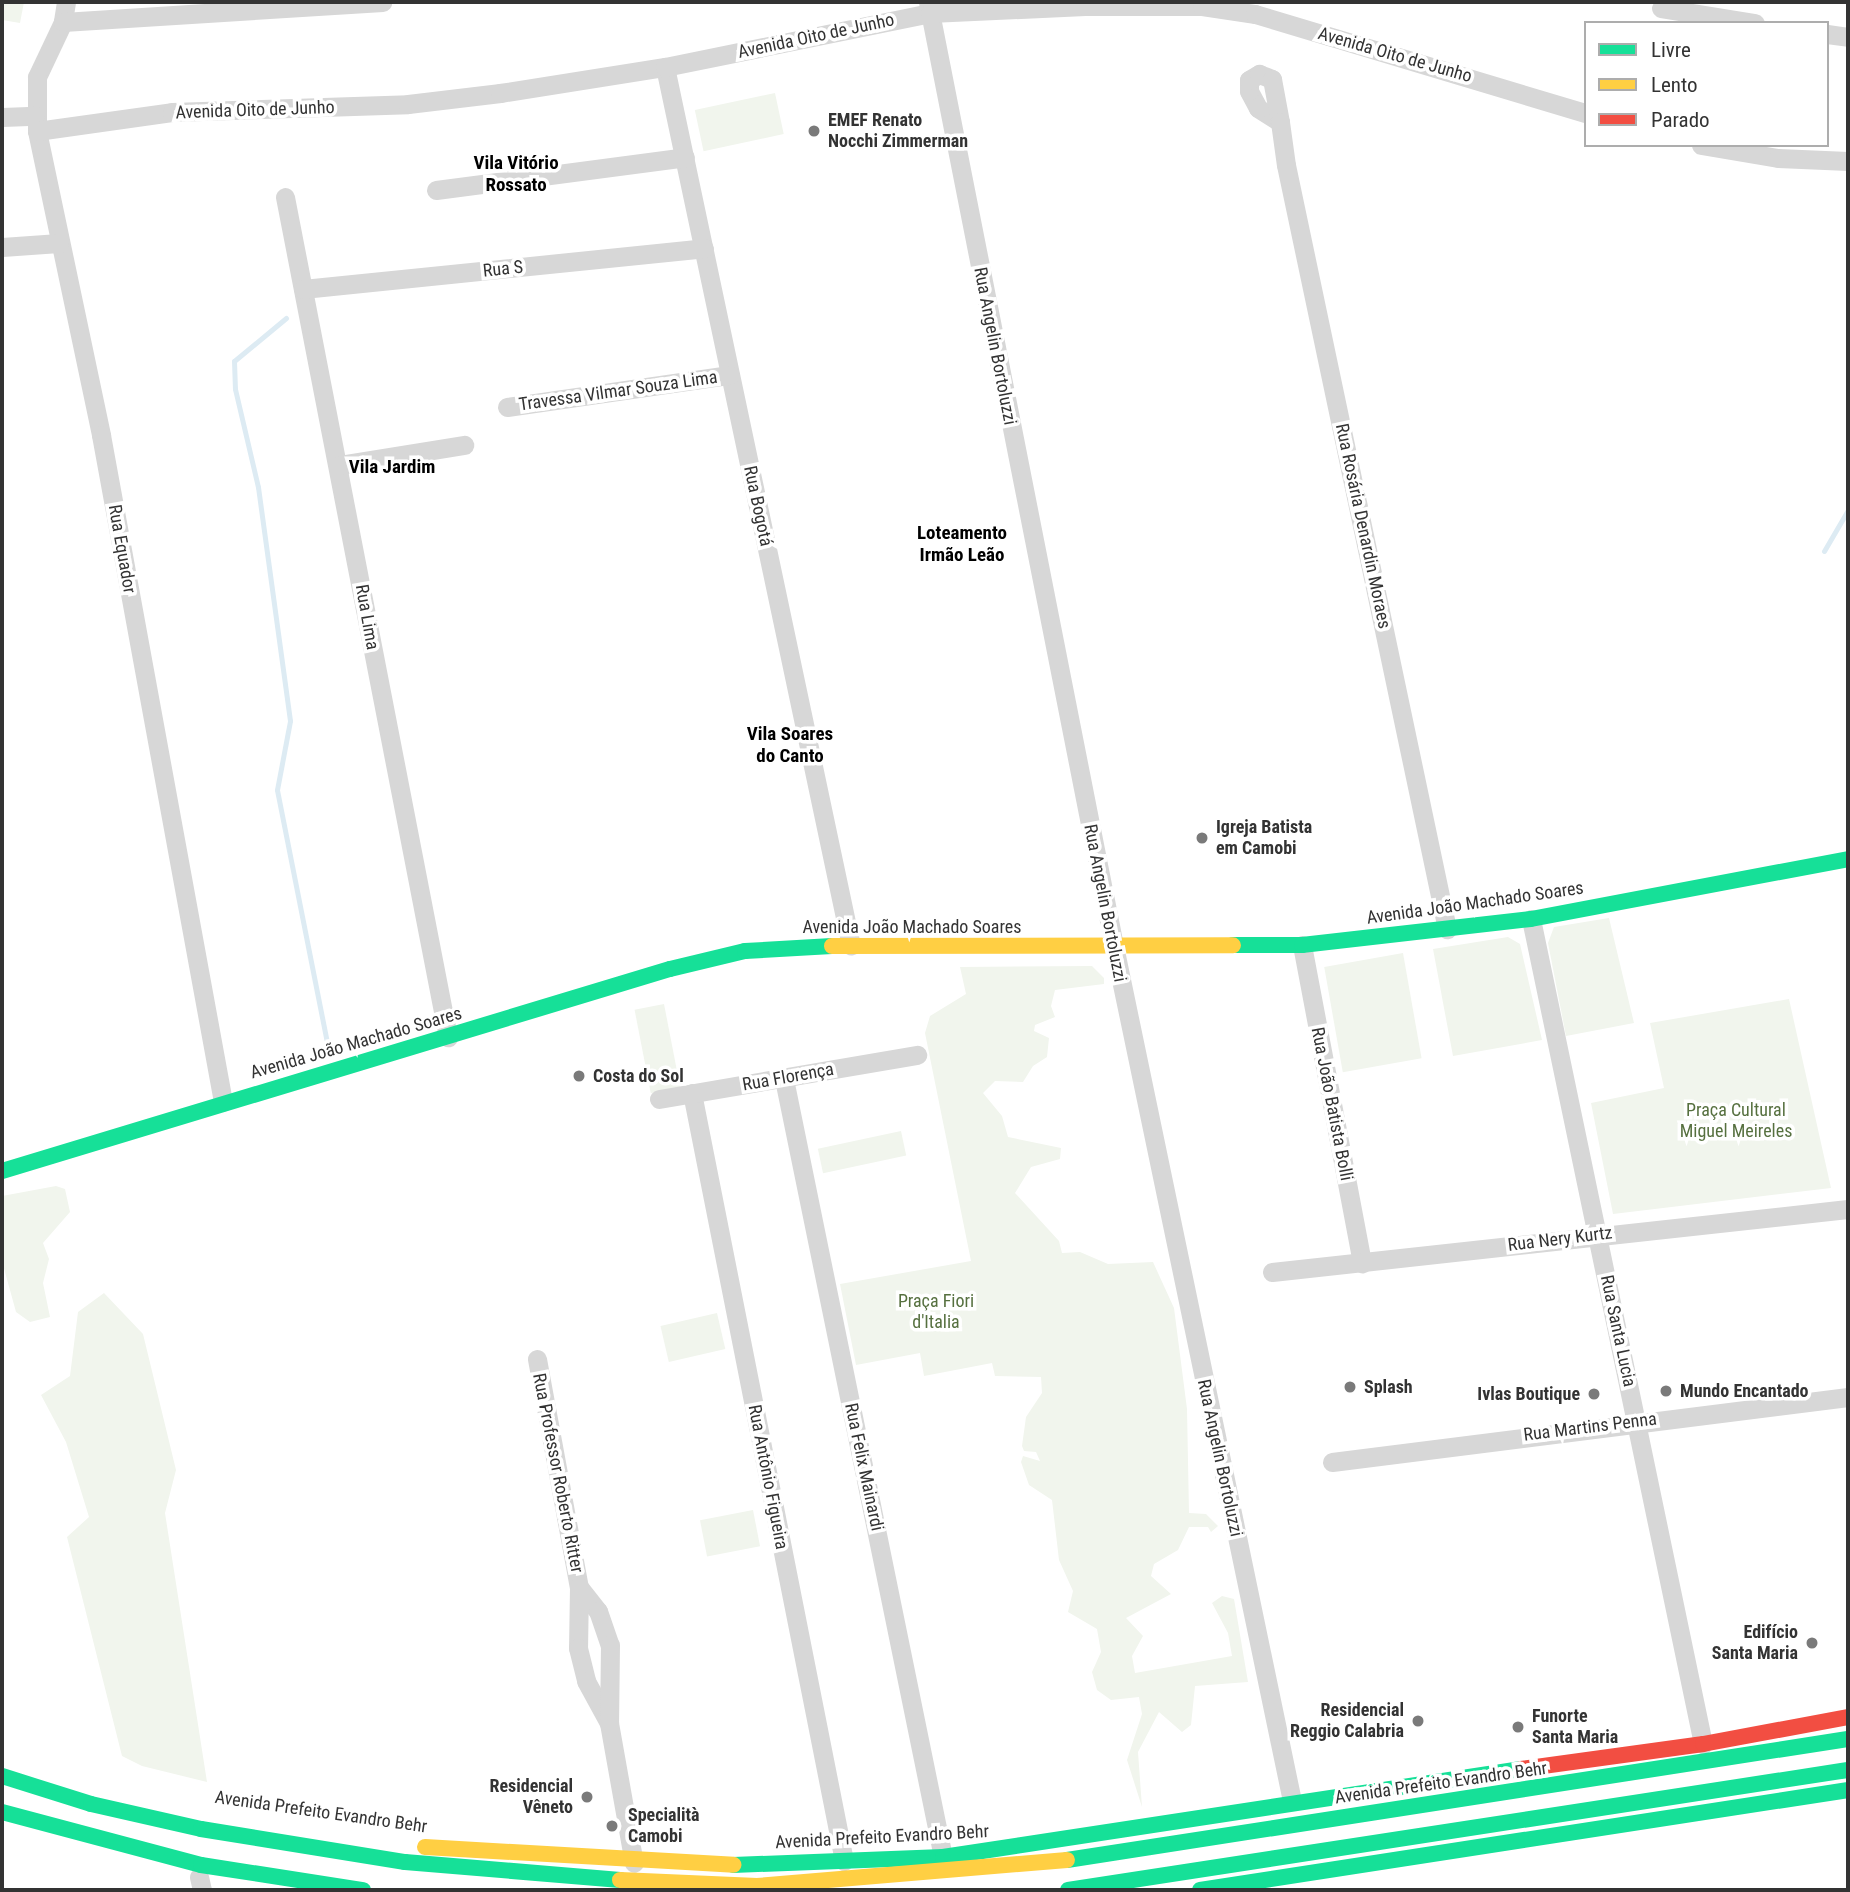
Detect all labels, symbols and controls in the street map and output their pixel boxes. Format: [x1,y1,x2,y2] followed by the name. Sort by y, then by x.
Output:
[736,9,896,63] street label: Avenida Oito de Junho
[1584,21,1829,147] legend
[1316,23,1474,87] street label: Avenida Oito de Junho
[1651,38,1691,62] text: Livre
[1651,73,1698,97] text: Lento
[175,96,335,124] street label: Avenida Oito de Junho
[1651,108,1710,132] text: Parado
[828,110,968,152] place label: EMEF Renato Nocchi Zimmerman
[806,123,822,139] marker: EMEF Renato Nocchi Zimmerman
[473,152,559,196] district label: Vila Vitório Rossato
[482,256,524,282] street label: Rua S
[969,265,1021,427] street label: Rua Angelin Bortoluzzi
[517,366,719,416] street label: Travessa Vilmar Souza Lima
[1331,421,1395,631] street label: Rua Rosária Denardin Moraes
[349,456,435,478] district label: Vila Jardim
[739,464,777,548] street label: Rua Bogotá
[104,503,140,595] street label: Rua Equador
[917,522,1007,566] district label: Loteamento Irmão Leão
[351,583,383,651] street label: Rua Lima
[747,723,833,767] district label: Vila Soares do Canto
[1216,817,1312,860] place label: Igreja Batista em Camobi
[1079,822,1131,984] street label: Rua Angelin Bortoluzzi
[1194,830,1210,846] marker: Igreja Batista em Camobi
[1365,877,1585,929] street label: Avenida João Machado Soares
[803,916,1021,938] street label: Avenida João Machado Soares
[248,1002,464,1084] street label: Avenida João Machado Soares
[1307,1025,1357,1183] street label: Rua João Batista Bolli
[741,1058,835,1096] street label: Rua Florença
[593,1065,684,1087] place label: Costa do Sol
[571,1068,587,1084] marker: Costa do Sol
[1680,1100,1792,1142] park label: Praça Cultural Miguel Meireles
[1506,1222,1614,1256] street label: Rua Nery Kurtz
[1596,1273,1640,1389] street label: Rua Santa Lucia
[898,1291,974,1334] park label: Praça Fiori d'Italia
[528,1371,588,1575] street label: Rua Professor Roberto Ritter
[1364,1376,1413,1398] place label: Splash
[1193,1377,1247,1539] street label: Rua Angelin Bortoluzzi
[1342,1379,1358,1395] marker: Splash
[1680,1380,1809,1402] place label: Mundo Encantado
[1477,1383,1580,1405] place label: Ivlas Boutique
[1658,1383,1674,1399] marker: Mundo Encantado
[1586,1386,1602,1402] marker: Ivlas Boutique
[840,1401,888,1533] street label: Rua Felix Mainardi
[743,1403,793,1551] street label: Rua Antônio Figueira
[1522,1408,1658,1446] street label: Rua Martins Penna
[1712,1622,1798,1664] place label: Edifício Santa Maria
[1804,1635,1820,1651] marker: Edifício Santa Maria
[1290,1700,1404,1742] place label: Residencial Reggio Calabria
[1532,1706,1618,1748] place label: Funorte Santa Maria
[1410,1713,1426,1729] marker: Residencial Reggio Calabria
[1510,1719,1526,1735] marker: Funorte Santa Maria
[1334,1757,1548,1809] street label: Avenida Prefeito Evandro Behr
[489,1776,573,1818] place label: Residencial Vêneto
[214,1786,428,1838] street label: Avenida Prefeito Evandro Behr
[579,1789,595,1805] marker: Residencial Vêneto
[628,1805,700,1848] place label: Specialità Camobi
[602,1816,622,1836] marker: Specialità Camobi
[775,1821,989,1853] street label: Avenida Prefeito Evandro Behr

